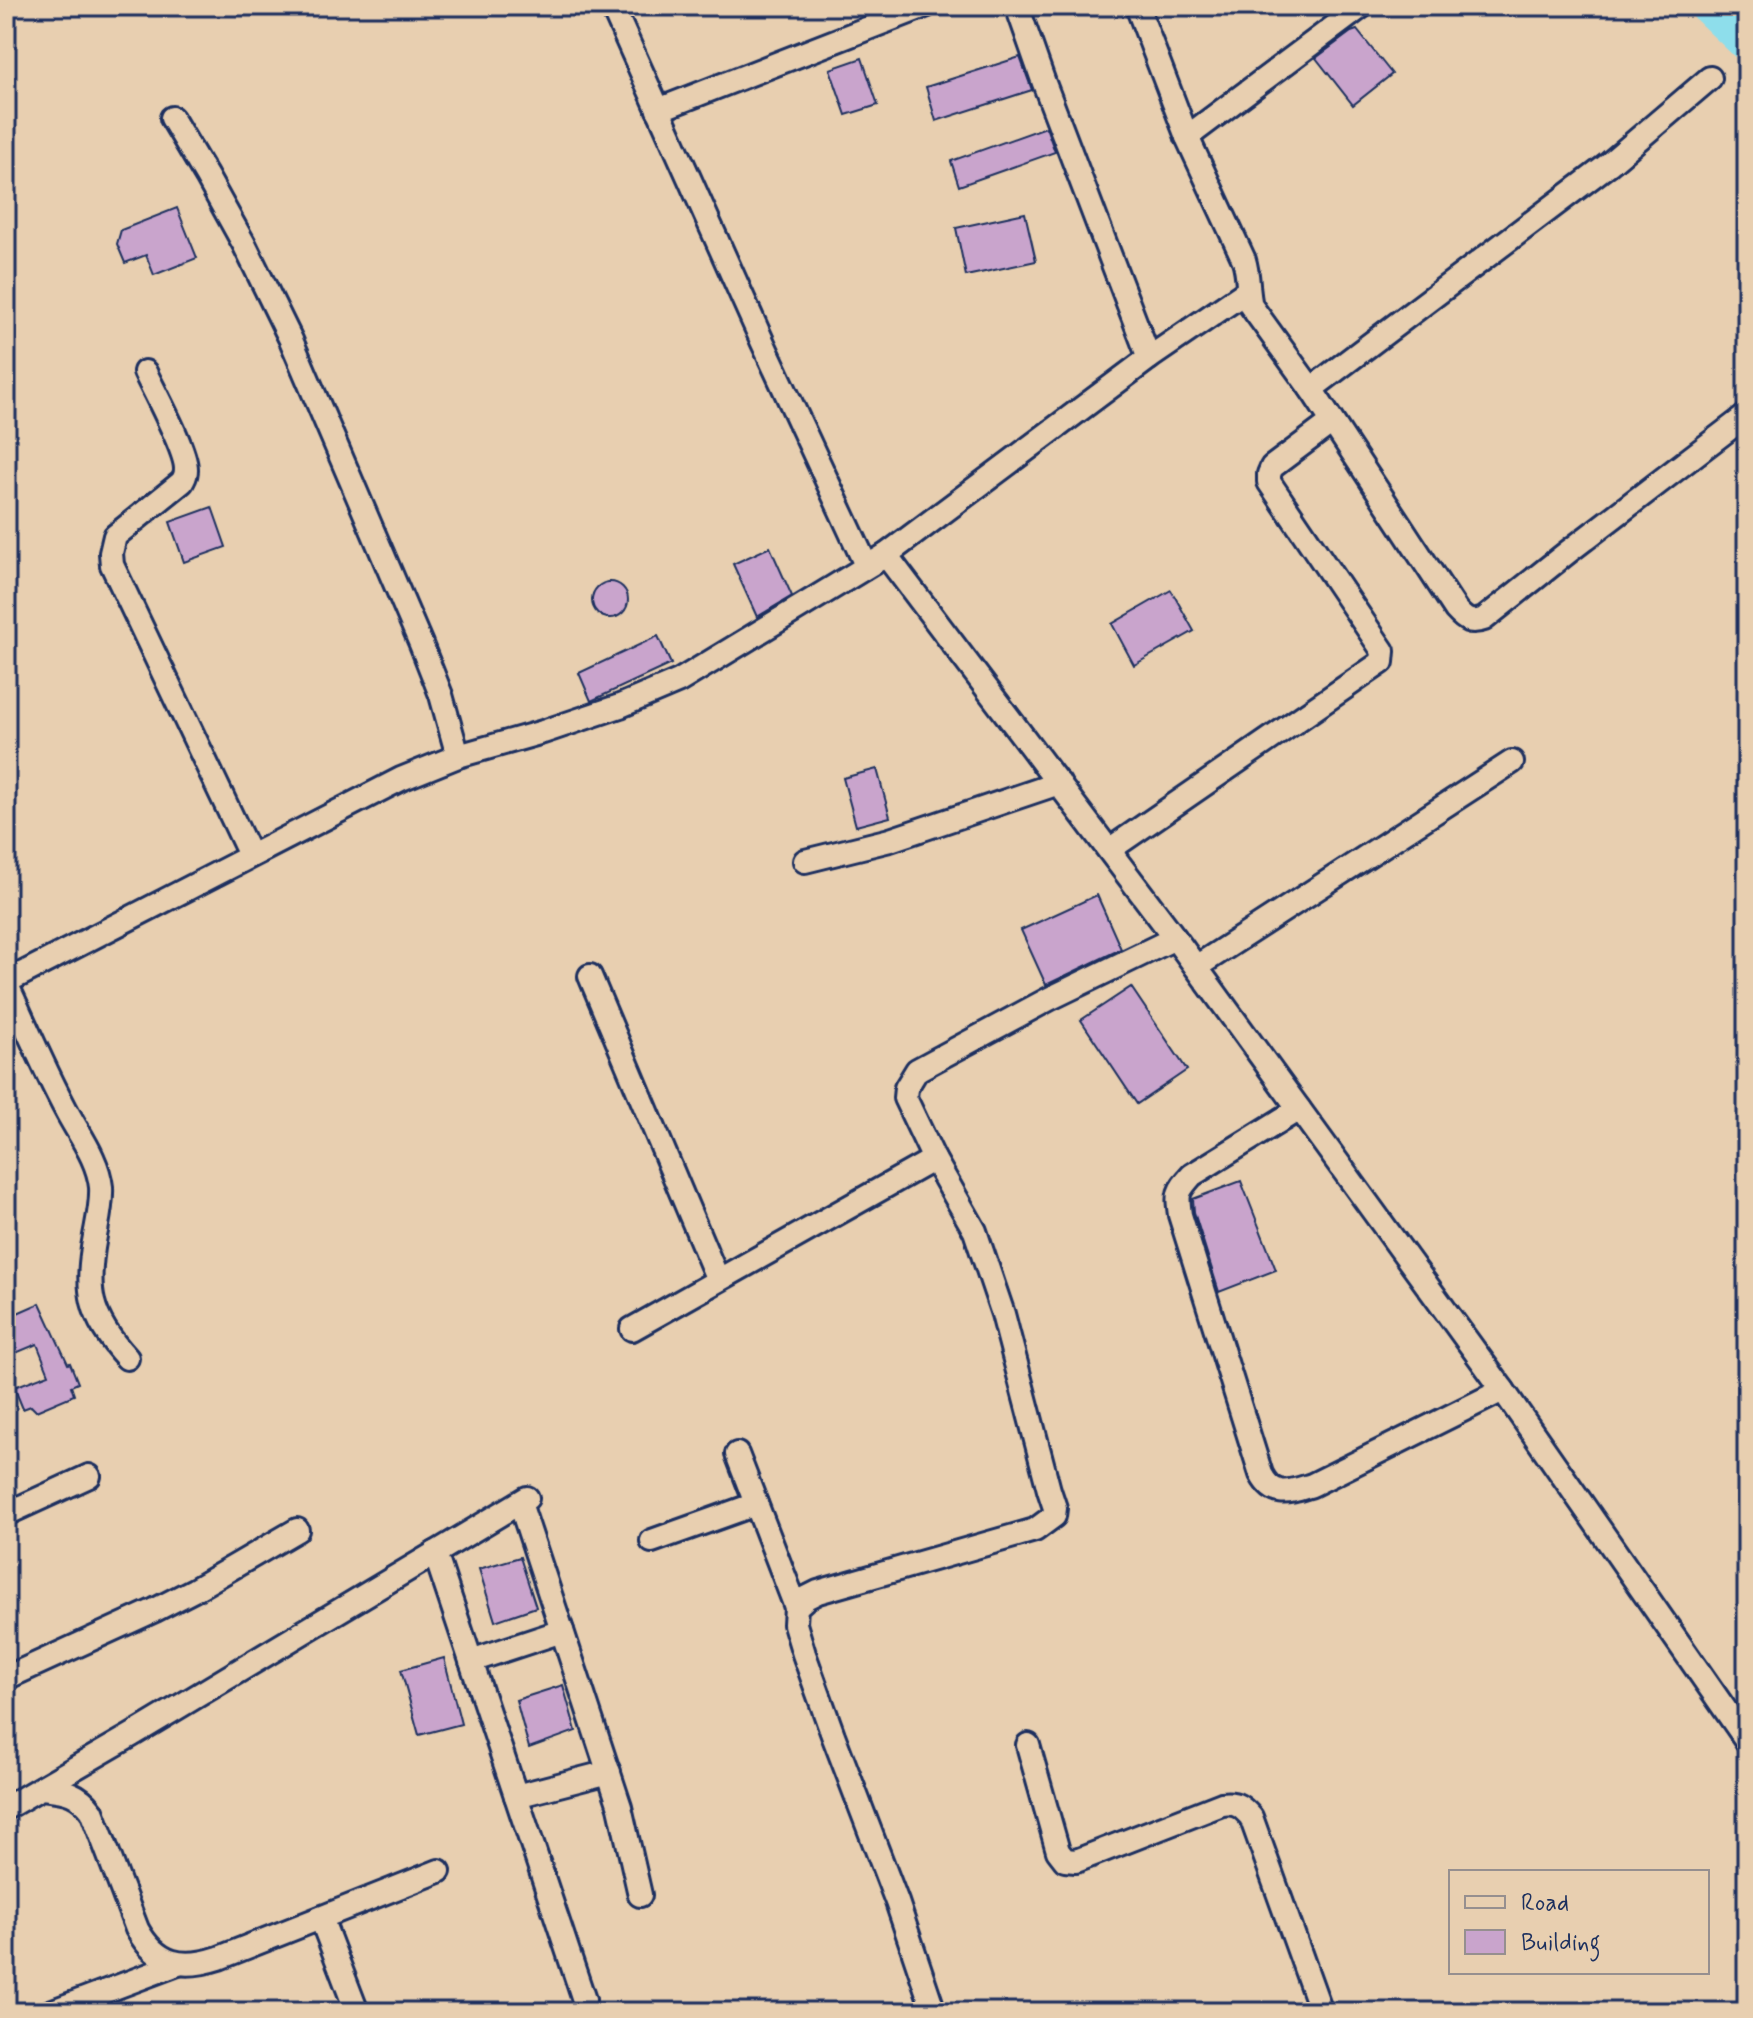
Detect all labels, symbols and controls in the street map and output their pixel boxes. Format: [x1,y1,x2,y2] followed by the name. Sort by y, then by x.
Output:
[1449,1870,1709,1974] legend
[1521,1888,1569,1919] text: Road
[1521,1928,1601,1962] text: Building

